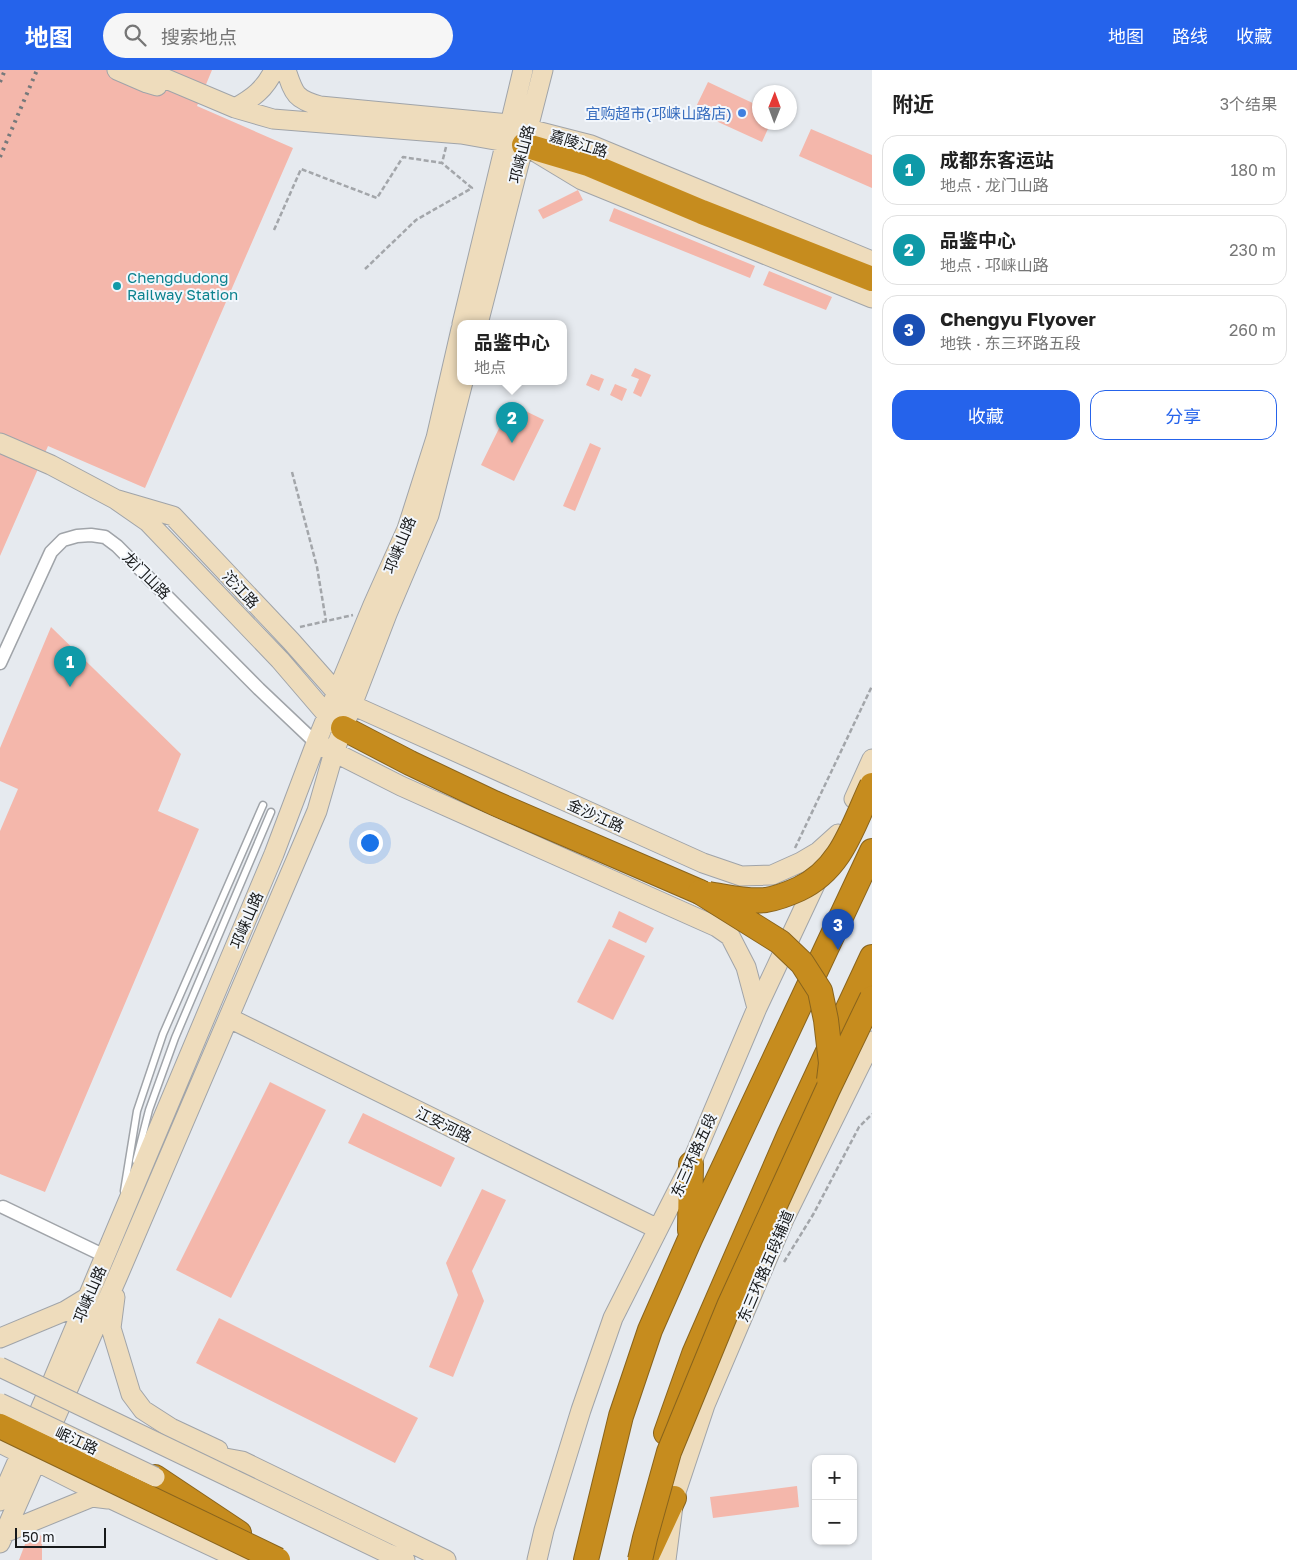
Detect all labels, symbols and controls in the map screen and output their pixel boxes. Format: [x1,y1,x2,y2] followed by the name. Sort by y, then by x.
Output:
[103,13,453,58] search box
[121,21,149,49] icon: search
[25,22,73,51] text: 地图
[161,25,237,48] text: 搜索地点
[1108,25,1144,47] text: 地图
[1172,25,1208,47] text: 路线
[1236,25,1272,47] text: 收藏
[752,85,797,130] north arrow
[892,91,934,117] text: 附近
[1220,94,1277,114] text: 3个结果
[586,104,732,122] place label: 宜购超市(邛崃山路店)
[736,107,748,119] marker: 宜购超市(邛崃山路店)
[505,123,537,185] street label: 邛崃山路
[548,126,610,160] street label: 嘉陵江路
[940,148,1054,171] text: 成都东客运站
[905,160,913,180] text: 1
[1230,160,1276,180] text: 180 m
[940,175,1049,195] text: 地点 · 龙门山路
[940,228,1016,251] text: 品鉴中心
[904,240,914,260] text: 2
[1229,240,1276,260] text: 230 m
[940,255,1049,275] text: 地点 · 邛崃山路
[127,268,238,303] place label: Chengdudong Railway Station
[111,280,123,292] marker: Chengdudong Railway Station
[940,307,1096,330] text: Chengyu Flyover
[457,320,567,385] popup
[904,320,914,340] text: 3
[1229,320,1276,340] text: 260 m
[474,330,550,353] text: 品鉴中心
[940,333,1081,353] text: 地铁 · 东三环路五段
[474,357,506,377] text: 地点
[892,390,1080,440] button: 收藏
[1090,390,1277,440] button: 分享
[496,402,528,443] pin: 2
[379,514,419,576] street label: 邛崃山路
[119,547,175,603] street label: 龙门山路
[219,566,263,612] street label: 沱江路
[54,646,86,687] pin: 1
[565,795,627,835] street label: 金沙江路
[357,830,383,856] your location
[226,889,266,951] street label: 邛崃山路
[822,909,854,950] pin: 3
[413,1103,475,1145] street label: 江安河路
[666,1110,720,1200] street label: 东三环路五段
[733,1207,797,1325] street label: 东三环路五段辅道
[69,1263,109,1325] street label: 邛崃山路
[53,1422,101,1458] street label: 岷江路
[812,1455,857,1545] map controls
[812,1455,857,1500] button: +
[812,1500,857,1545] button: −
[15,1525,106,1548] scale bar
[22,1528,55,1545] text: 50 m

